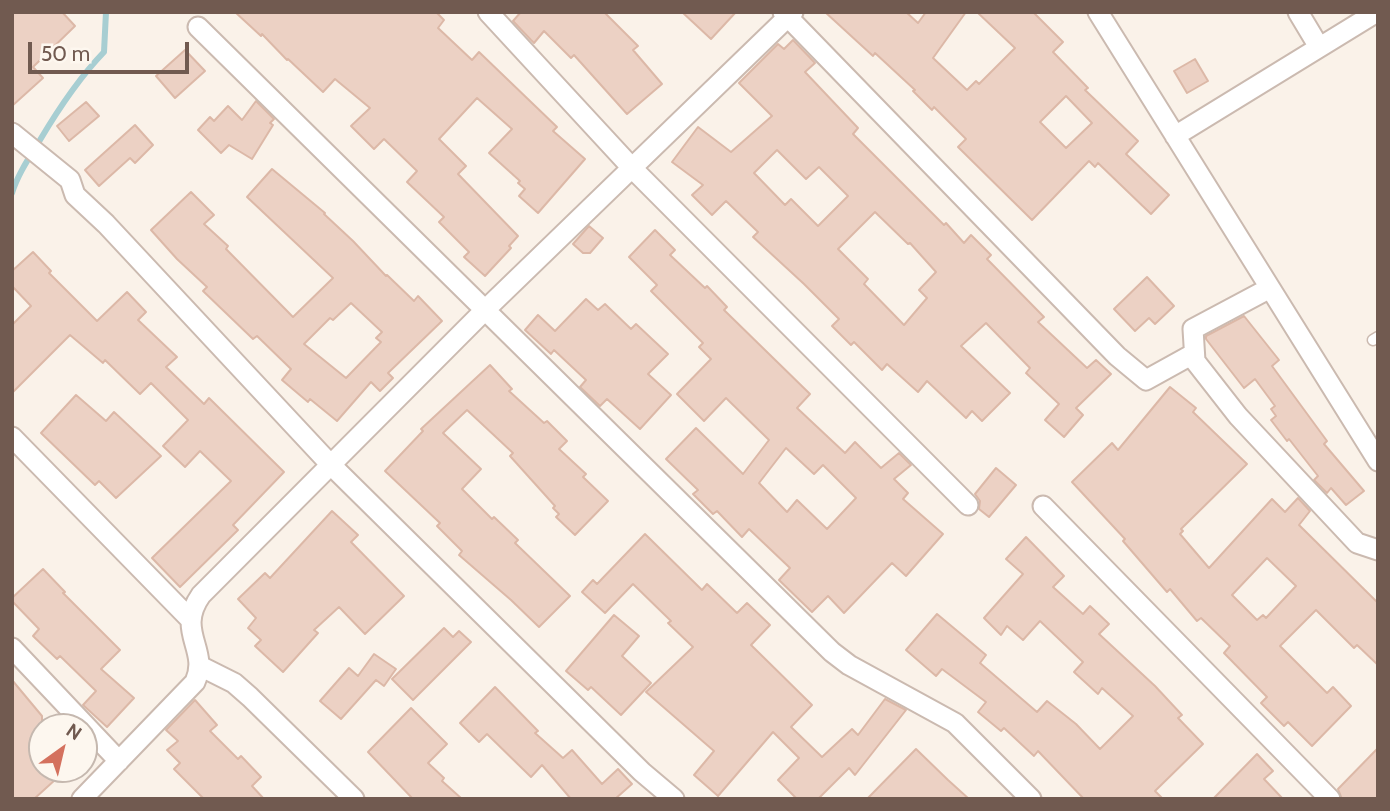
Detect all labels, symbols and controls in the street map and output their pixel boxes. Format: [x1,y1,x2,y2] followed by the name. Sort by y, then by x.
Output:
[32,28,192,72] scale bar
[41,41,90,66] text: 50 m
[28,713,98,783] north arrow
[62,719,86,745] text: N

